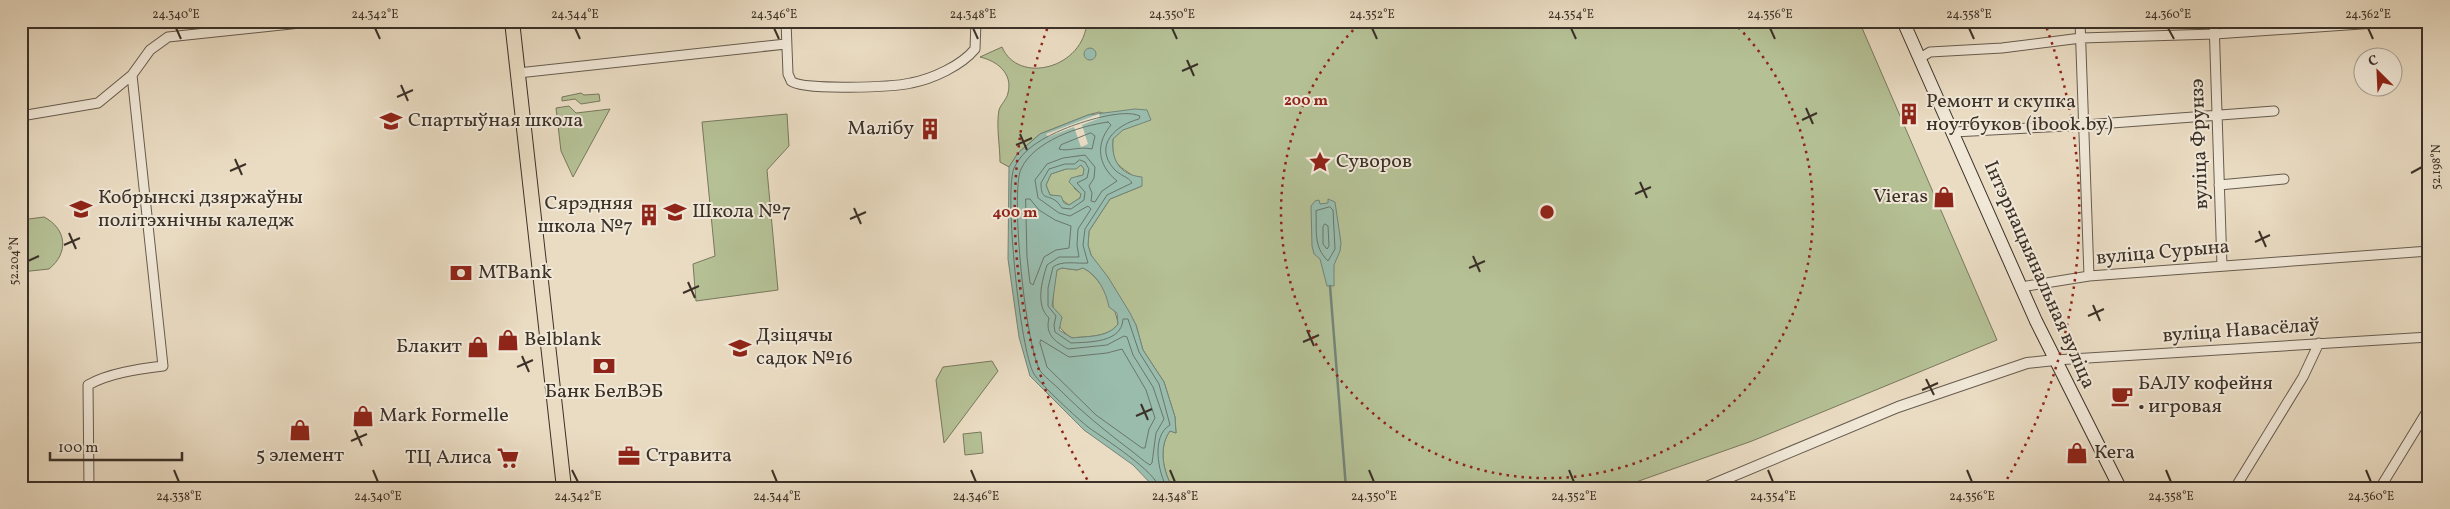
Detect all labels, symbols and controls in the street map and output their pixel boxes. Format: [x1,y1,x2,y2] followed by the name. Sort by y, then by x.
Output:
[152,7,200,23] text: 24.340°E
[352,7,398,23] text: 24.342°E
[551,7,599,23] text: 24.344°E
[751,7,797,23] text: 24.346°E
[950,7,996,23] text: 24.348°E
[1149,7,1195,23] text: 24.350°E
[1349,7,1395,23] text: 24.352°E
[1548,7,1594,23] text: 24.354°E
[1747,7,1793,23] text: 24.356°E
[1946,7,1992,23] text: 24.358°E
[2145,7,2191,23] text: 24.360°E
[2345,7,2391,23] text: 24.362°E
[2352,48,2402,98] north arrow
[2365,51,2381,72] text: С
[2184,78,2216,210] street label: вуліца Фрунзэ
[1926,88,2113,139] place label: Ремонт и скупка ноутбуков (ibook.by)
[1284,91,1328,112] text: 200 m
[1896,101,1922,127] building icon: Ремонт и скупка ноутбуков (ibook.by)
[408,107,583,135] place label: Спартыўная школа
[378,108,404,134] school or university icon: Спартыўная школа
[847,115,914,143] place label: Малібу
[917,116,943,142] building icon: Малібу
[2429,144,2445,190] text: 52.198°N
[1336,148,1412,176] place label: Суворов
[1307,149,1333,175] place icon: Суворов
[1976,156,2102,394] street label: Інтэрнацыянальная вуліца
[1873,183,1928,211] place label: Vieras
[98,184,303,235] place label: Кобрынскі дзяржаўны політэхнічны каледж
[1931,184,1957,210] shop icon: Vieras
[537,190,633,241] place label: Сярэдняя школа №7
[68,196,94,222] school or university icon: Кобрынскі дзяржаўны політэхнічны каледж
[692,198,791,226] place label: Школа №7
[662,199,688,225] school or university icon: Школа №7
[636,202,662,228] building icon: Сярэдняя школа №7
[993,203,1038,224] text: 400 m
[1538,203,1556,221] centre of rings
[2095,233,2231,273] street label: вуліца Сурына
[7,237,23,285] text: 52.204°N
[478,259,552,287] place label: MTBank
[448,260,474,286] bank icon: MTBank
[2162,312,2321,350] street label: вуліца Навасёлаў
[756,322,853,373] place label: Дзіцячы садок №16
[524,326,602,354] place label: Belblank
[495,327,521,353] shop icon: Belblank
[396,333,462,361] place label: Блакит
[465,334,491,360] shop icon: Блакит
[727,335,753,361] school or university icon: Дзіцячы садок №16
[591,353,617,379] bank icon: Банк БелВЭБ
[2138,370,2273,421] place label: БАЛУ кофейня • игровая
[545,378,663,406] place label: Банк БелВЭБ
[2109,383,2135,409] cafe icon: БАЛУ кофейня • игровая
[379,402,509,430] place label: Mark Formelle
[350,403,376,429] shop icon: Mark Formelle
[287,417,313,443] shop icon: 5 элемент
[50,429,182,461] scale bar
[58,438,98,459] text: 100 m
[2094,439,2135,467] place label: Кега
[2064,440,2090,466] shop icon: Кега
[256,442,344,470] place label: 5 элемент
[646,442,732,470] place label: Стравита
[616,443,642,469] office icon: Стравита
[405,444,492,472] place label: ТЦ Алиса
[495,445,521,471] supermarket icon: ТЦ Алиса
[156,489,202,505] text: 24.338°E
[354,489,402,505] text: 24.340°E
[555,489,601,505] text: 24.342°E
[753,489,801,505] text: 24.344°E
[953,489,999,505] text: 24.346°E
[1152,489,1198,505] text: 24.348°E
[1351,489,1397,505] text: 24.350°E
[1551,489,1597,505] text: 24.352°E
[1750,489,1796,505] text: 24.354°E
[1949,489,1995,505] text: 24.356°E
[2148,489,2194,505] text: 24.358°E
[2348,489,2394,505] text: 24.360°E

